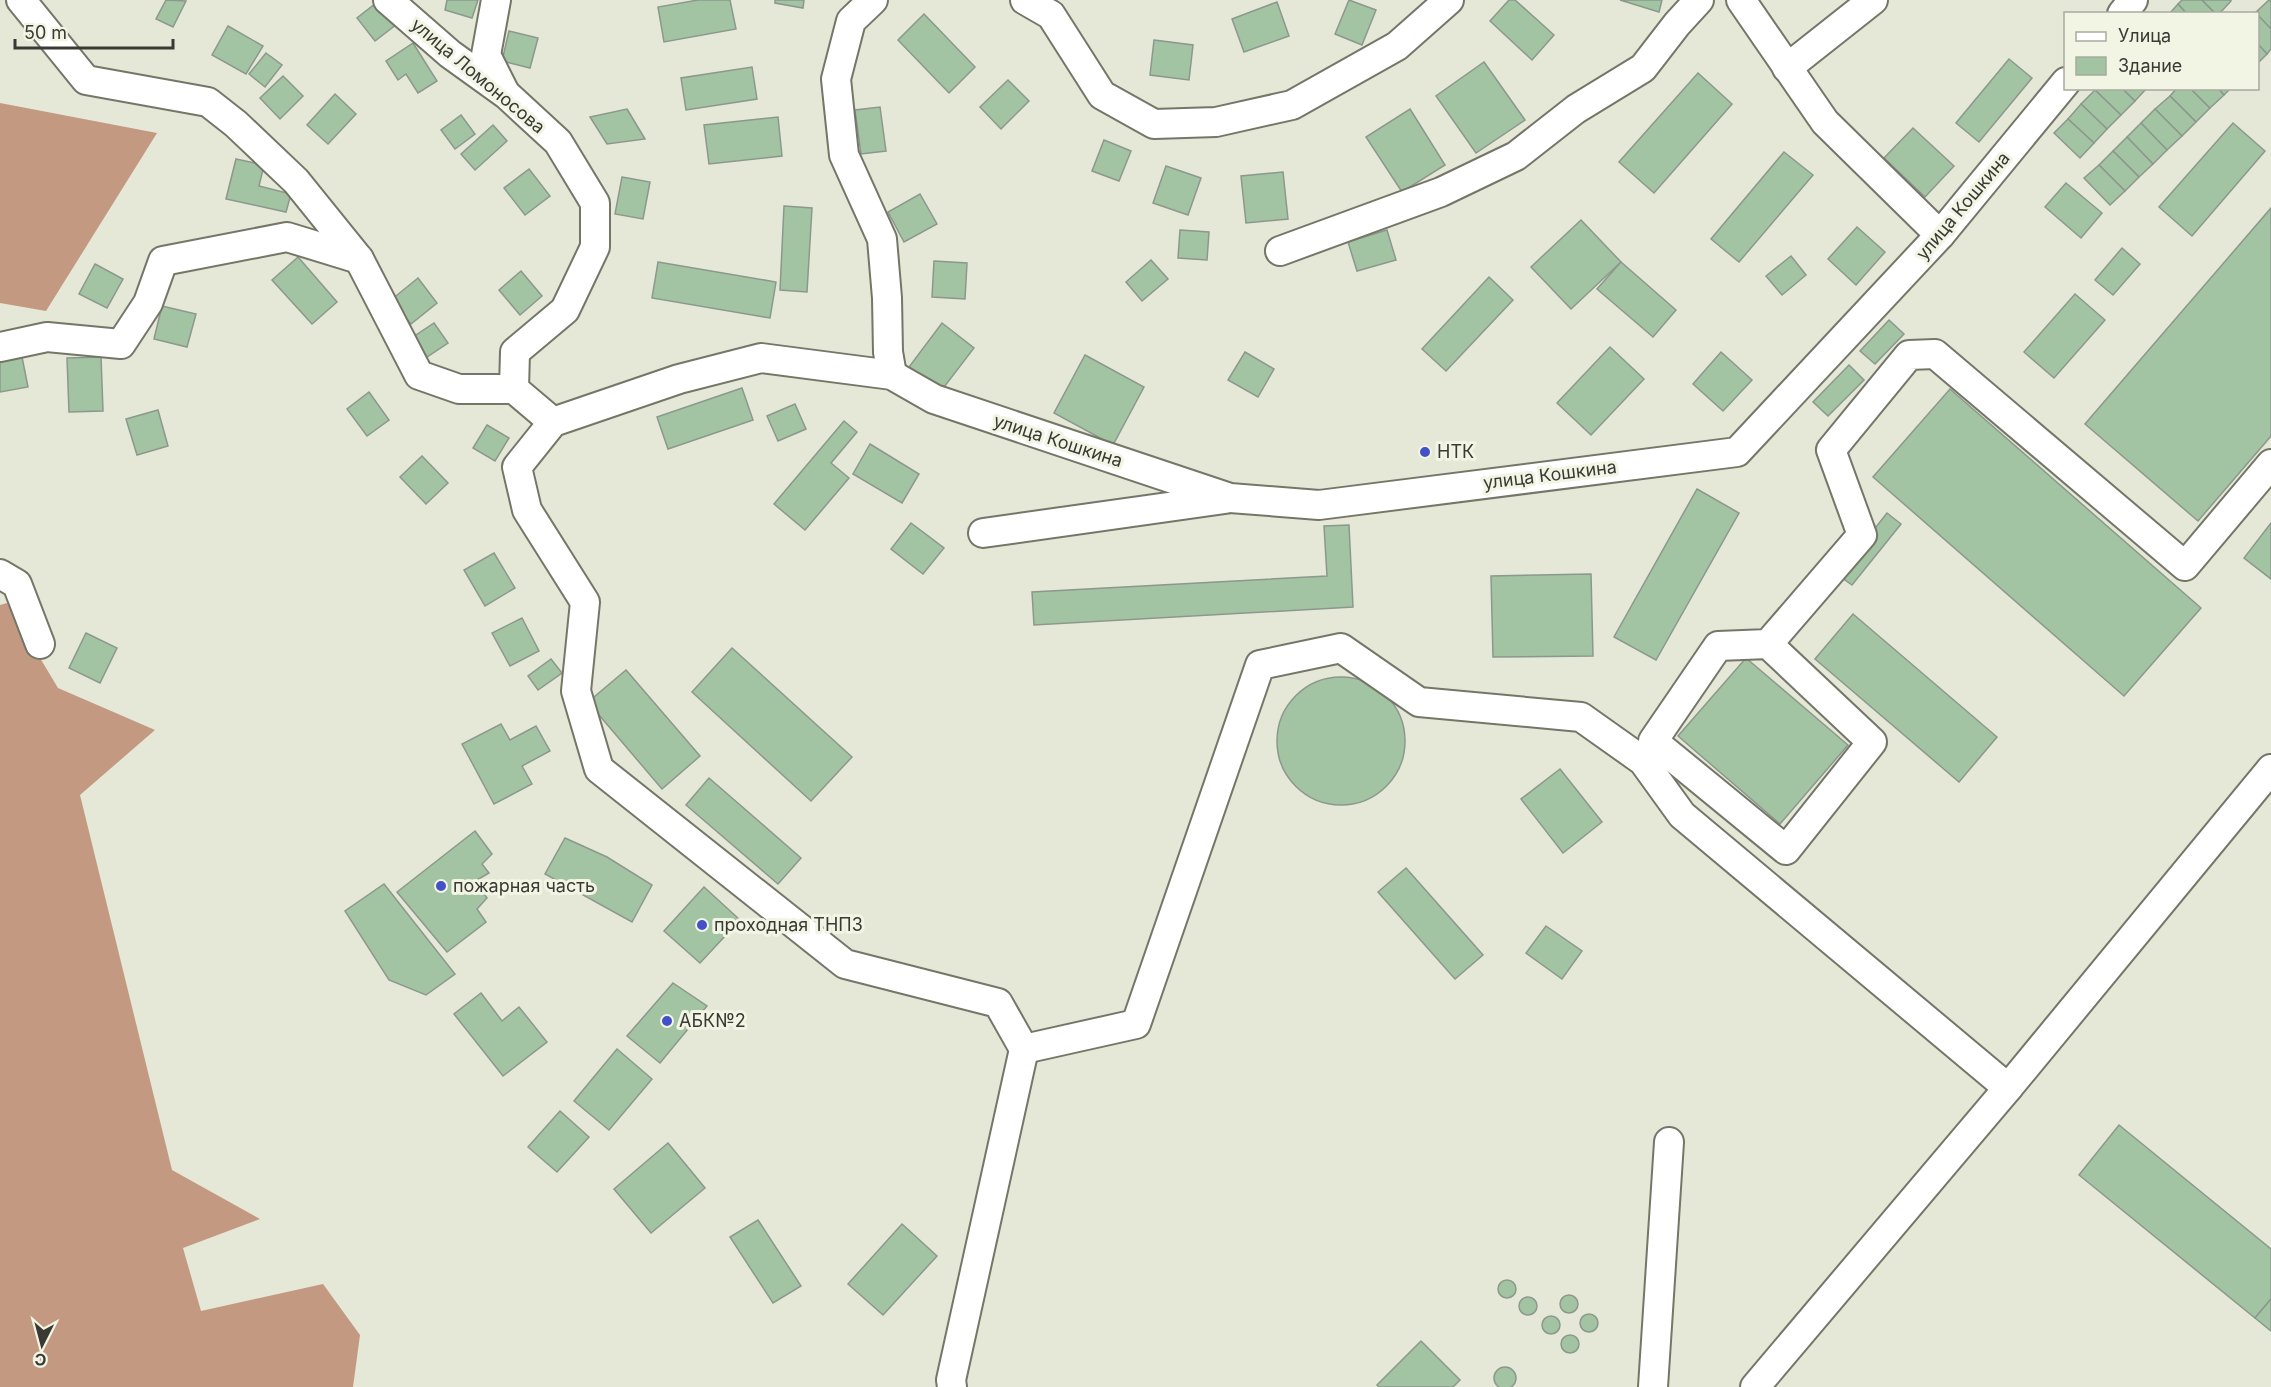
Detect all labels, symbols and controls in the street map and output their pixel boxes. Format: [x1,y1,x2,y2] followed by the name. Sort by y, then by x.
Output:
[15,12,172,50] scale bar
[2064,12,2259,90] legend
[407,14,549,138] street label: улица Ломоносова
[24,22,67,43] text: 50 m
[2118,25,2171,46] text: Улица
[2118,55,2182,76] text: Здание
[1911,147,2014,264] street label: улица Кошкина
[991,410,1125,471] street label: улица Кошкина
[1437,441,1474,462] place label: НТК
[1418,445,1432,459] marker: НТК
[1482,456,1618,493] street label: улица Кошкина
[453,875,595,896] place label: пожарная часть
[434,879,448,893] marker: пожарная часть
[714,914,863,935] place label: проходная ТНПЗ
[695,918,709,932] marker: проходная ТНПЗ
[679,1010,746,1031] place label: АБК№2
[660,1014,674,1028] marker: АБК№2
[12,1315,72,1375] north arrow
[33,1349,47,1370] text: С

